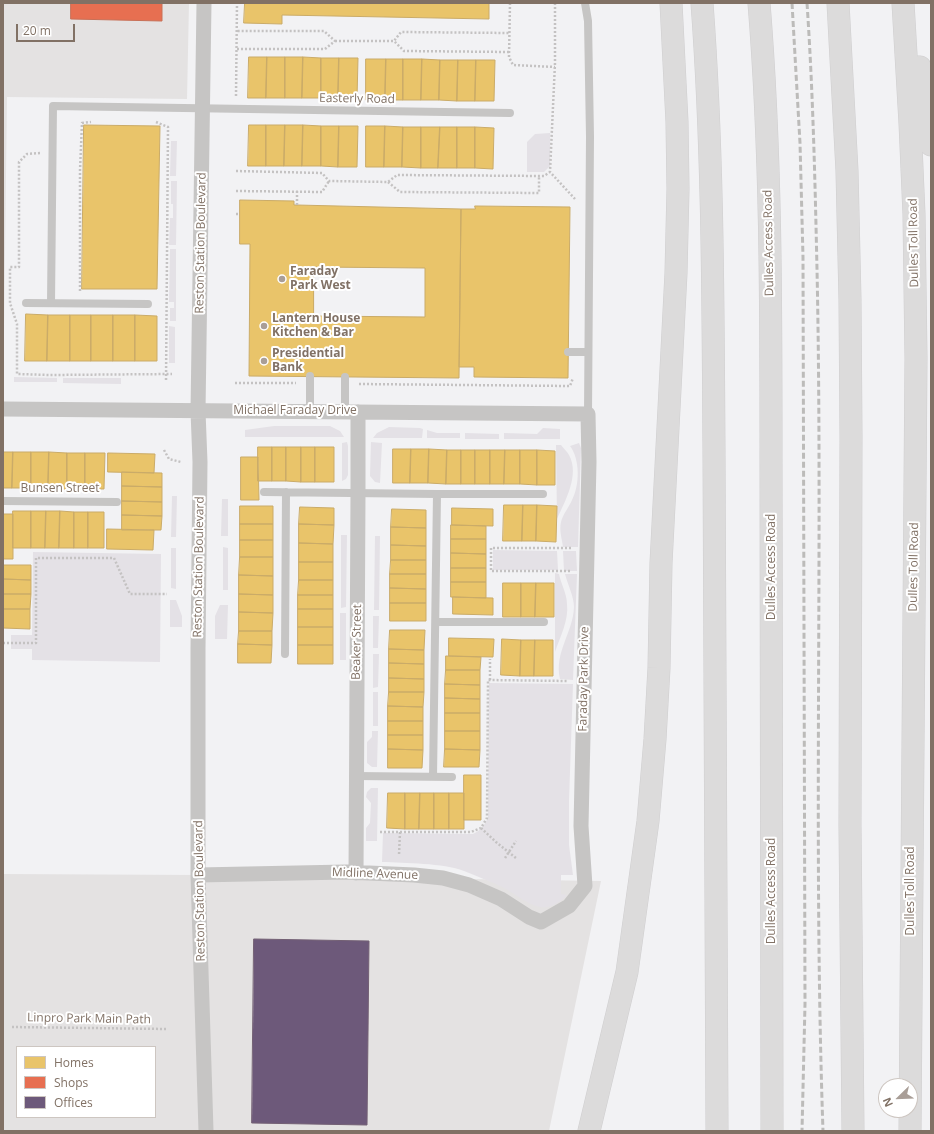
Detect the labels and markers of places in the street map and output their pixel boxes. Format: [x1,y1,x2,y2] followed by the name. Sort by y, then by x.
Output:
[290,265,351,293] place label: Faraday Park West
[277,274,287,284] marker: Faraday Park West
[272,312,360,340] place label: Lantern House Kitchen & Bar
[259,321,269,331] marker: Lantern House Kitchen & Bar
[272,347,344,375] place label: Presidential Bank
[259,356,269,366] marker: Presidential Bank

